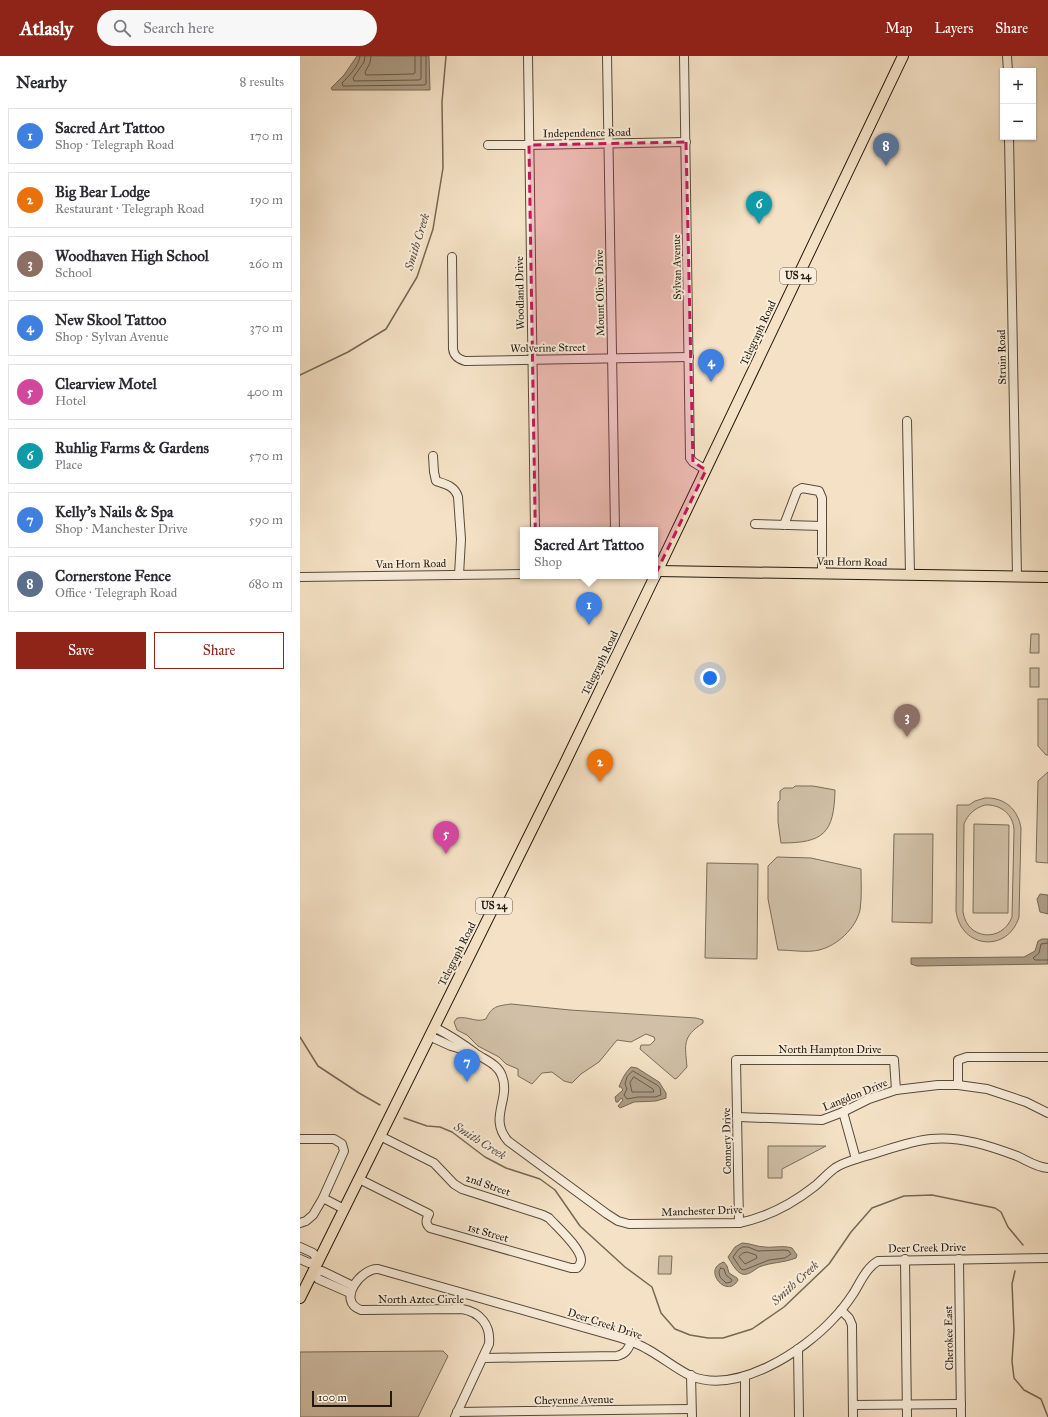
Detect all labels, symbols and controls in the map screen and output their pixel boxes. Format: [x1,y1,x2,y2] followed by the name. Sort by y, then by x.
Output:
[97,10,377,46] search box
[20,17,73,40] text: Atlasly
[111,17,133,39] icon: search
[143,19,214,37] text: Search here
[885,20,913,37] text: Map
[935,20,973,37] text: Layers
[995,20,1028,37] text: Share
[1000,68,1036,140] map controls
[1000,68,1036,104] button: +
[16,72,67,93] text: Nearby
[240,74,284,90] text: 8 results
[1000,104,1036,140] button: −
[55,119,165,137] text: Sacred Art Tattoo
[543,126,632,140] street label: Independence Road
[27,128,33,144] text: 1
[250,128,283,144] text: 170 m
[873,133,899,166] pin: 8
[55,137,174,153] text: Shop · Telegraph Road
[55,183,150,201] text: Big Bear Lodge
[746,191,772,224] pin: 6
[27,192,33,208] text: 2
[250,192,283,208] text: 190 m
[55,201,204,217] text: Restaurant · Telegraph Road
[401,211,433,273] water label: Smith Creek
[670,234,684,300] street label: Sylvan Avenue
[55,247,209,265] text: Woodhaven High School
[593,249,607,336] street label: Mount Olive Drive
[27,256,33,272] text: 3
[249,256,283,272] text: 260 m
[513,256,527,330] street label: Woodland Drive
[55,265,92,281] text: School
[780,268,816,284] road number: US 24
[737,298,779,367] street label: Telegraph Road
[55,311,166,329] text: New Skool Tattoo
[26,320,34,336] text: 4
[250,320,283,336] text: 370 m
[55,329,169,345] text: Shop · Sylvan Avenue
[995,329,1009,385] street label: Struin Road
[510,341,586,355] street label: Wolverine Street
[698,349,724,382] pin: 4
[55,375,157,393] text: Clearview Motel
[27,384,33,400] text: 5
[247,384,283,400] text: 400 m
[55,393,86,409] text: Hotel
[55,439,209,457] text: Ruhlig Farms & Gardens
[27,448,33,464] text: 6
[249,448,283,464] text: 570 m
[55,457,82,473] text: Place
[55,503,173,521] text: Kelly's Nails & Spa
[27,512,33,528] text: 7
[249,512,283,528] text: 590 m
[55,521,188,537] text: Shop · Manchester Drive
[520,527,658,579] popup
[534,536,644,554] text: Sacred Art Tattoo
[534,554,562,570] text: Shop
[816,555,888,569] street label: Van Horn Road
[375,557,447,571] street label: Van Horn Road
[55,567,171,585] text: Cornerstone Fence
[27,576,33,592] text: 8
[248,576,283,592] text: 680 m
[55,585,177,601] text: Office · Telegraph Road
[576,592,602,625] pin: 1
[579,628,621,697] street label: Telegraph Road
[16,632,146,669] button: Save
[154,632,284,669] button: Share
[700,668,720,688] your location
[894,704,920,737] pin: 3
[587,749,613,782] pin: 2
[433,821,459,854] pin: 5
[476,898,512,914] road number: US 24
[435,919,479,988] street label: Telegraph Road
[778,1043,882,1056] street label: North Hampton Drive
[454,1049,480,1082] pin: 7
[821,1076,890,1114] street label: Langdon Drive
[720,1107,734,1174] street label: Connery Drive
[450,1119,509,1163] water label: Smith Creek
[464,1171,512,1199] street label: 2nd Street
[661,1203,743,1219] street label: Manchester Drive
[466,1221,510,1245] street label: 1st Street
[888,1241,966,1255] street label: Deer Creek Drive
[768,1258,822,1309] water label: Smith Creek
[378,1293,464,1306] street label: North Aztec Circle
[942,1305,956,1370] street label: Cherokee East
[566,1306,644,1342] street label: Deer Creek Drive
[312,1389,392,1408] scale bar
[318,1391,347,1404] text: 100 m
[534,1393,614,1407] street label: Cheyenne Avenue

